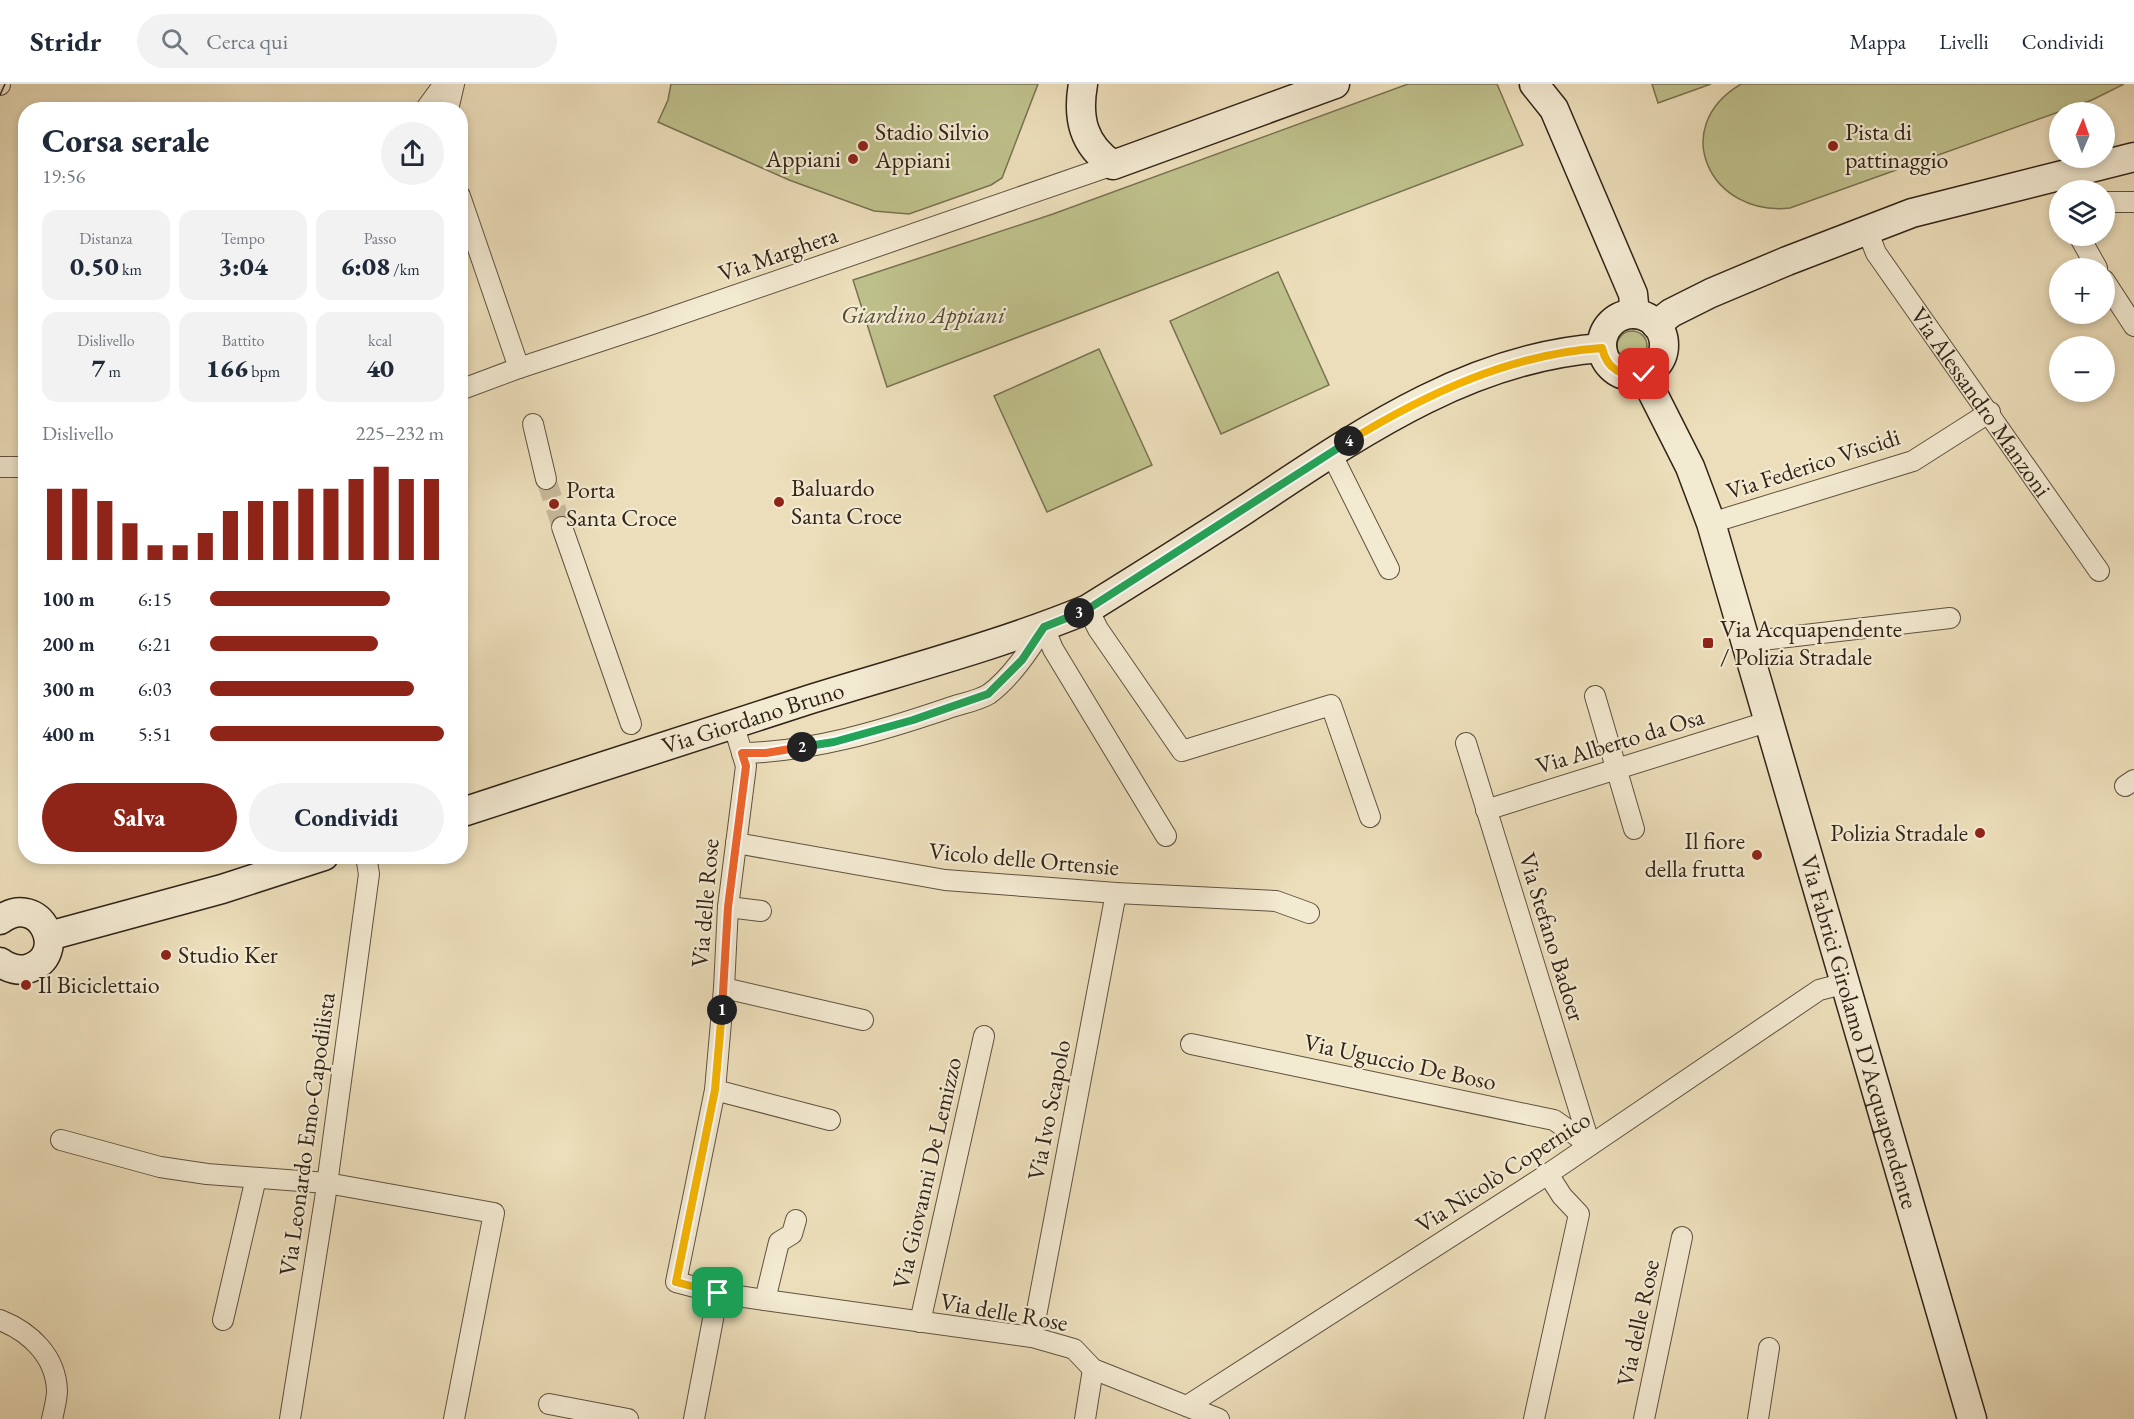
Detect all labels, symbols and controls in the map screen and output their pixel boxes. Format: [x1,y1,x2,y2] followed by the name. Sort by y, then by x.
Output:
[137,14,557,68] search box
[30,23,101,59] text: Stridr
[158,25,191,58] icon: search
[206,27,288,56] text: Cerca qui
[1850,28,1906,55] text: Mappa
[1939,28,1989,55] text: Livelli
[2022,28,2104,55] text: Condividi
[2049,102,2115,168] north arrow
[2049,102,2115,402] map controls
[874,116,989,175] place label: Stadio Silvio Appiani
[1845,116,1949,175] place label: Pista di pattinaggio
[42,119,209,162] text: Corsa serale
[381,122,444,185] button: share
[856,139,870,153] marker: Stadio Silvio Appiani
[1826,139,1840,153] marker: Pista di pattinaggio
[764,143,841,174] place label: Appiani
[846,152,860,166] marker: Appiani
[42,163,85,189] text: 19:56
[2049,180,2115,246] button: layers
[714,218,842,288] street label: Via Marghera
[79,228,133,249] text: Distanza
[221,228,265,249] text: Tempo
[364,228,396,249] text: Passo
[70,249,119,283] text: 0.50
[218,249,268,283] text: 3:04
[340,249,390,283] text: 6:08
[2049,258,2115,324] button: +
[119,259,142,280] text: km
[390,259,420,280] text: /km
[841,299,1006,330] park label: Giardino Appiani
[1904,301,2059,503] street label: Via Alessandro Manzoni
[77,330,135,351] text: Dislivello
[222,330,264,351] text: Battito
[368,330,392,351] text: kcal
[2049,336,2115,402] button: −
[1618,348,1669,399] pin
[91,351,105,385] text: 7
[206,351,248,385] text: 166
[366,351,394,385] text: 40
[1627,357,1660,390] icon: check
[105,361,121,382] text: m
[248,361,280,382] text: bpm
[42,420,114,446] text: Dislivello
[356,420,444,446] text: 225–232 m
[1722,421,1904,506] street label: Via Federico Viscidi
[1334,426,1364,456] pin: 4
[1345,430,1353,451] text: 4
[791,472,902,531] place label: Baluardo Santa Croce
[566,474,677,533] place label: Porta Santa Croce
[772,495,786,509] marker: Baluardo Santa Croce
[547,497,561,511] marker: Porta Santa Croce
[42,586,95,612] text: 100 m
[138,586,172,612] text: 6:15
[1064,598,1094,628] pin: 3
[1075,602,1083,623] text: 3
[1720,613,1902,672] place label: Via Acquapendente / Polizia Stradale
[42,631,95,657] text: 200 m
[138,631,172,657] text: 6:21
[1701,636,1715,650] marker: Via Acquapendente / Polizia Stradale
[658,674,848,761] street label: Via Giordano Bruno
[42,676,95,702] text: 300 m
[138,676,172,702] text: 6:03
[1532,700,1708,781] street label: Via Alberto da Osa
[42,721,95,747] text: 400 m
[138,721,172,747] text: 5:51
[787,732,817,762] pin: 2
[798,736,806,757] text: 2
[42,783,237,852] button: Salva
[249,783,444,852] button: Condividi
[1830,817,1968,848] place label: Polizia Stradale
[1645,825,1745,884] place label: Il fiore della frutta
[1973,826,1987,840] marker: Polizia Stradale
[928,835,1120,882] street label: Vicolo delle Ortensie
[683,837,726,969] street label: Via delle Rose
[1750,848,1764,862] marker: Il fiore della frutta
[1512,849,1593,1025] street label: Via Stefano Badoer
[1794,851,1926,1212] street label: Via Fabrici Girolamo D'Acquapendente
[178,939,278,970] place label: Studio Ker
[159,948,173,962] marker: Studio Ker
[38,969,160,1000] place label: Il Biciclettaio
[19,978,33,992] marker: Il Biciclettaio
[271,990,342,1278] street label: Via Leonardo Emo-Capodilista
[707,995,737,1025] pin: 1
[718,999,726,1020] text: 1
[1301,1026,1499,1097] street label: Via Uguccio De Boso
[1020,1037,1077,1183] street label: Via Ivo Scapolo
[885,1054,968,1292] street label: Via Giovanni De Lemizzo
[1409,1103,1596,1240] street label: Via Nicolò Copernico
[1609,1256,1666,1389] street label: Via delle Rose
[692,1267,743,1318] pin
[701,1276,734,1309] icon: arrive
[938,1285,1070,1338] street label: Via delle Rose

